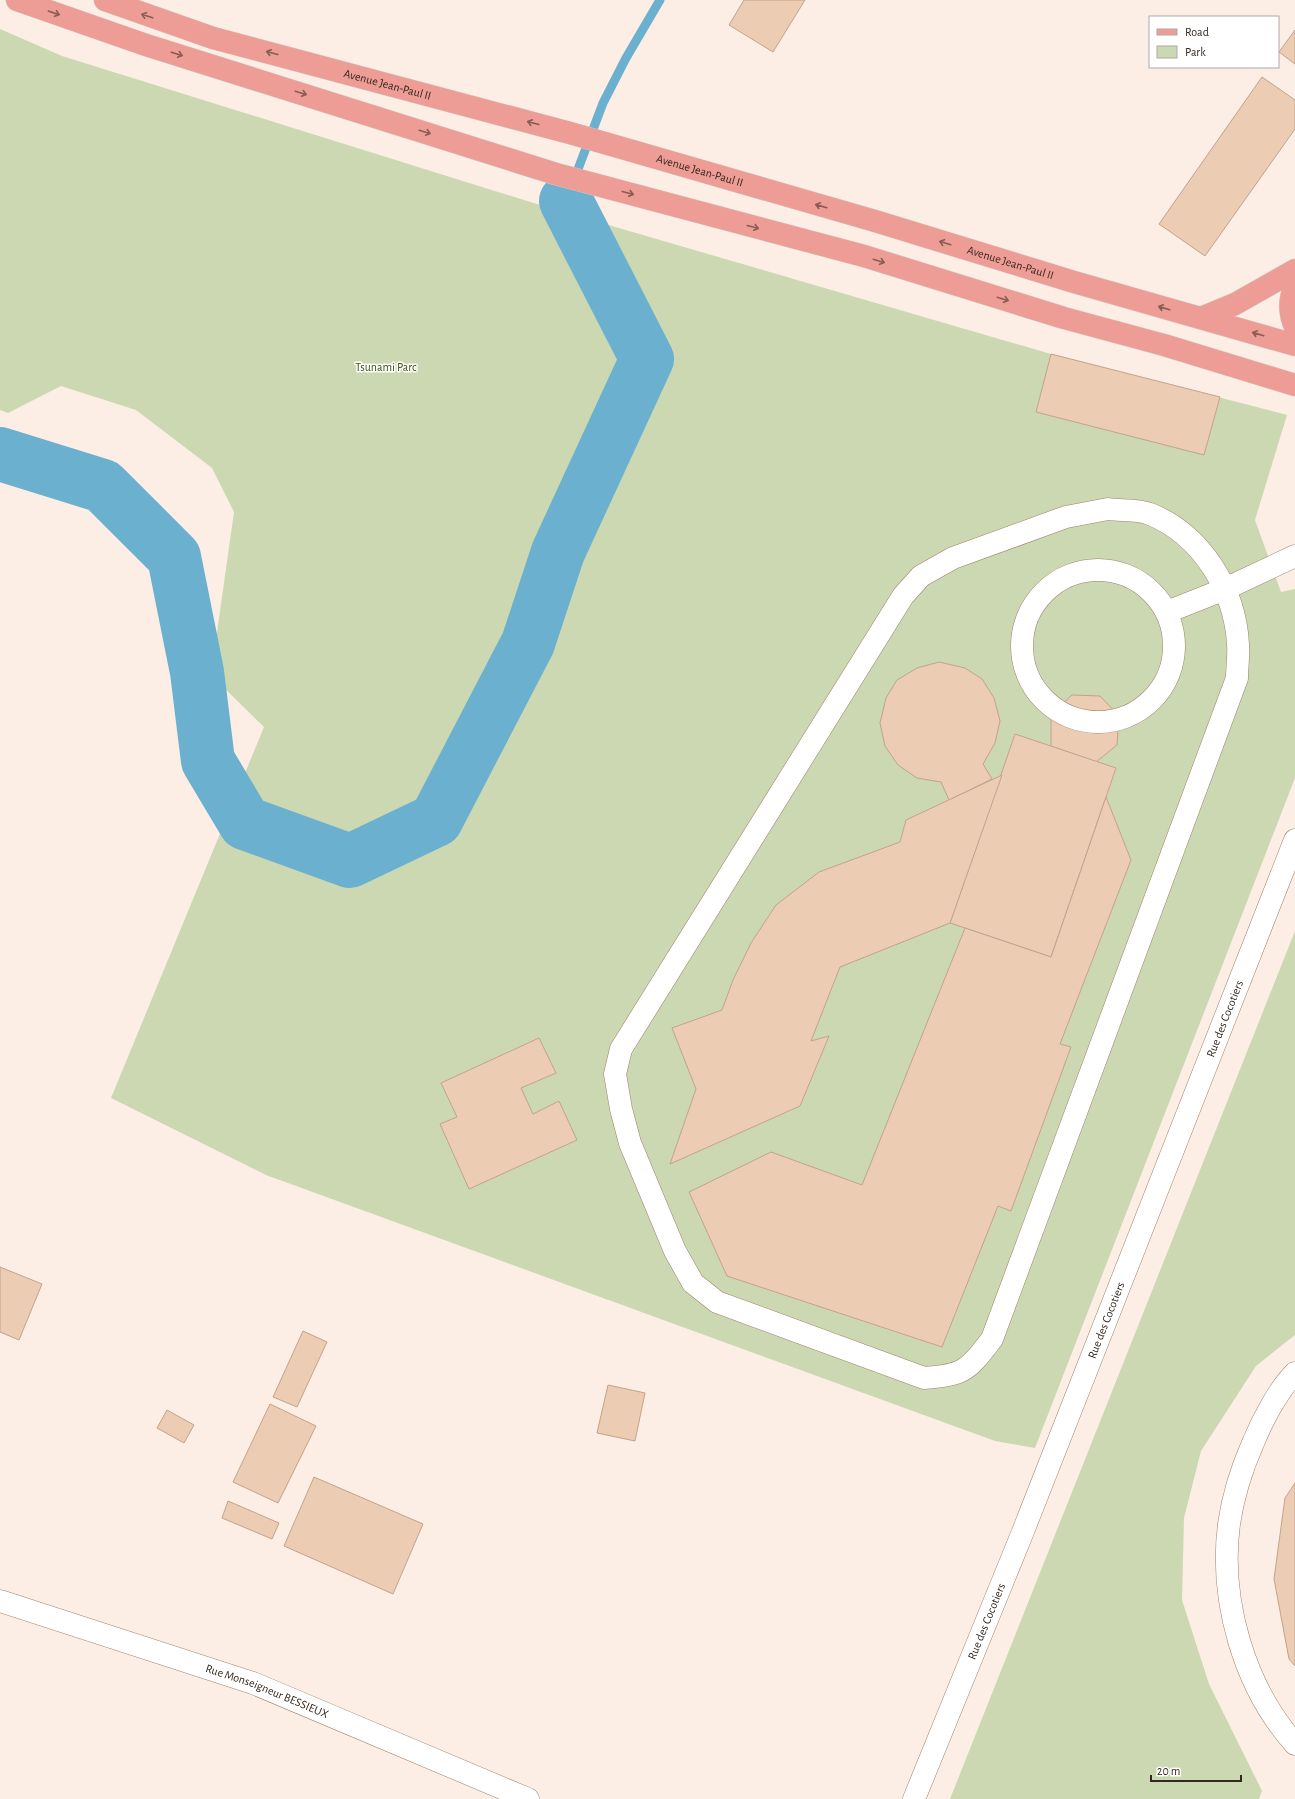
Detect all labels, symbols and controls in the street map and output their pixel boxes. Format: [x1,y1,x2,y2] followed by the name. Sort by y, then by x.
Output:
[47,9,59,17] one-way arrow
[141,12,154,19] one-way arrow
[1149,16,1279,68] legend
[1185,26,1209,38] text: Road
[1185,46,1206,58] text: Park
[266,49,279,56] one-way arrow
[170,51,182,59] one-way arrow
[342,67,432,102] street label: Avenue Jean-Paul II
[294,90,306,98] one-way arrow
[526,119,539,126] one-way arrow
[418,129,431,136] one-way arrow
[655,152,745,189] street label: Avenue Jean-Paul II
[621,190,634,198] one-way arrow
[814,202,827,209] one-way arrow
[747,224,760,231] one-way arrow
[939,239,952,246] one-way arrow
[966,244,1055,281] street label: Avenue Jean-Paul II
[872,258,885,265] one-way arrow
[996,296,1009,303] one-way arrow
[1158,304,1171,311] one-way arrow
[1251,330,1264,338] one-way arrow
[355,361,417,373] park label: Tsunami Parc
[1204,979,1245,1059] street label: Rue des Cocotiers
[1086,1280,1127,1360] street label: Rue des Cocotiers
[966,1581,1007,1661] street label: Rue des Cocotiers
[204,1662,330,1720] street label: Rue Monseigneur BESSIEUX
[1151,1757,1241,1783] scale bar
[1157,1765,1180,1777] text: 20 m

